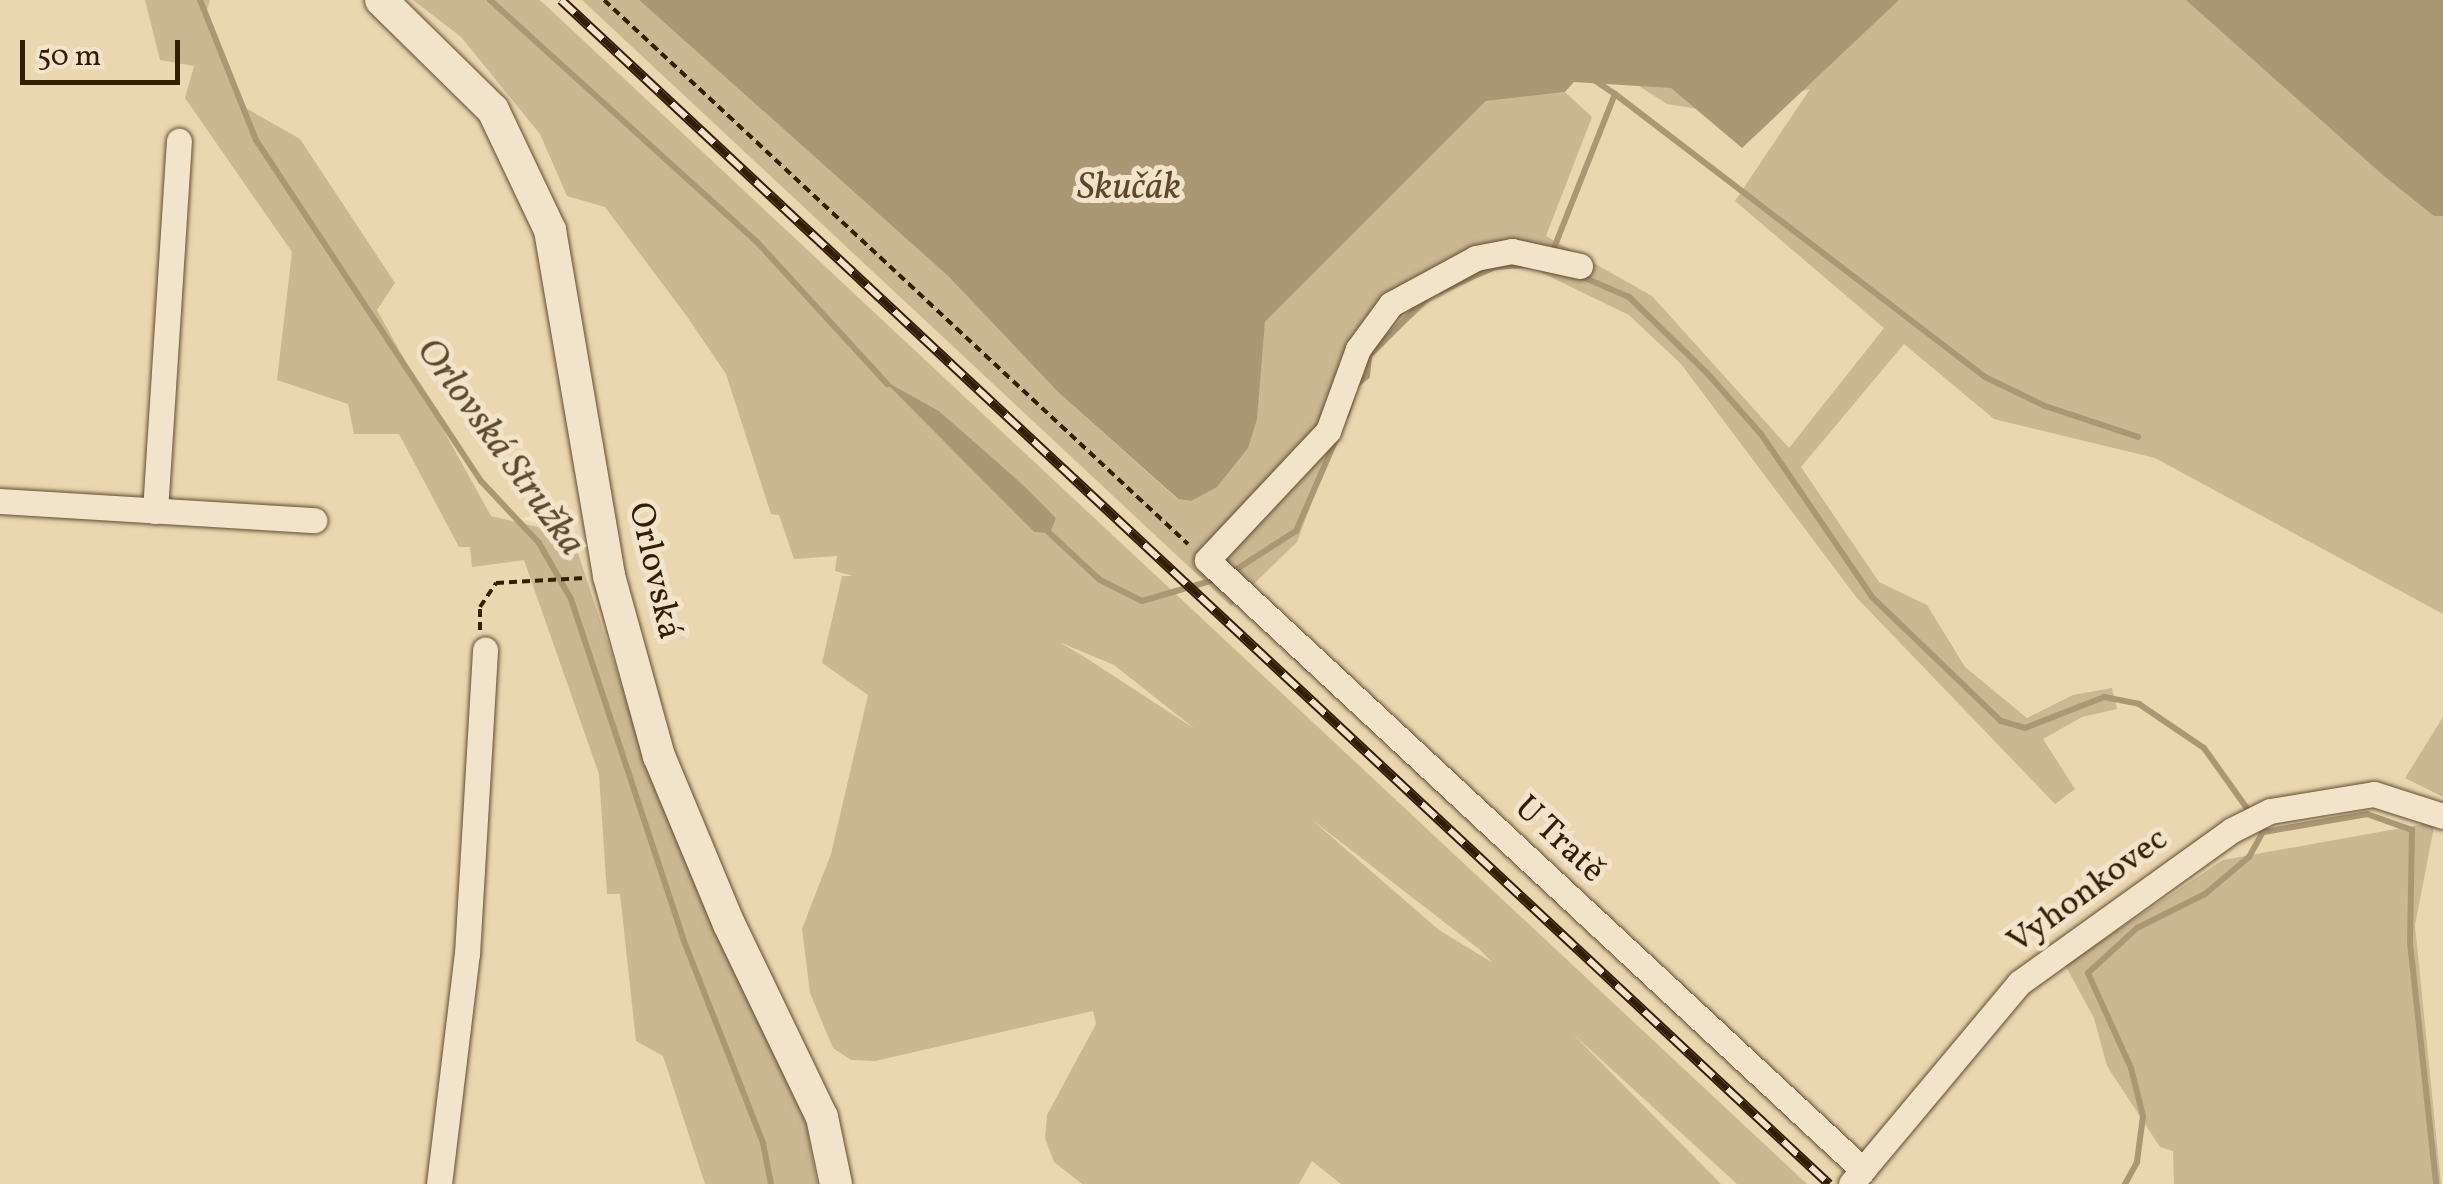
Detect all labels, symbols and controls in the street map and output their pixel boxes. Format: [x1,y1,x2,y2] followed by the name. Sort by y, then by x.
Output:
[25,20,185,82] scale bar
[37,36,101,78] text: 50 m
[1077,166,1181,212] water label: Skučák
[405,330,593,566] water label: Orlovská Stružka
[618,499,690,643] street label: Orlovská
[1505,787,1613,893] street label: U Tratě
[2000,819,2176,963] street label: Vyhonkovec

